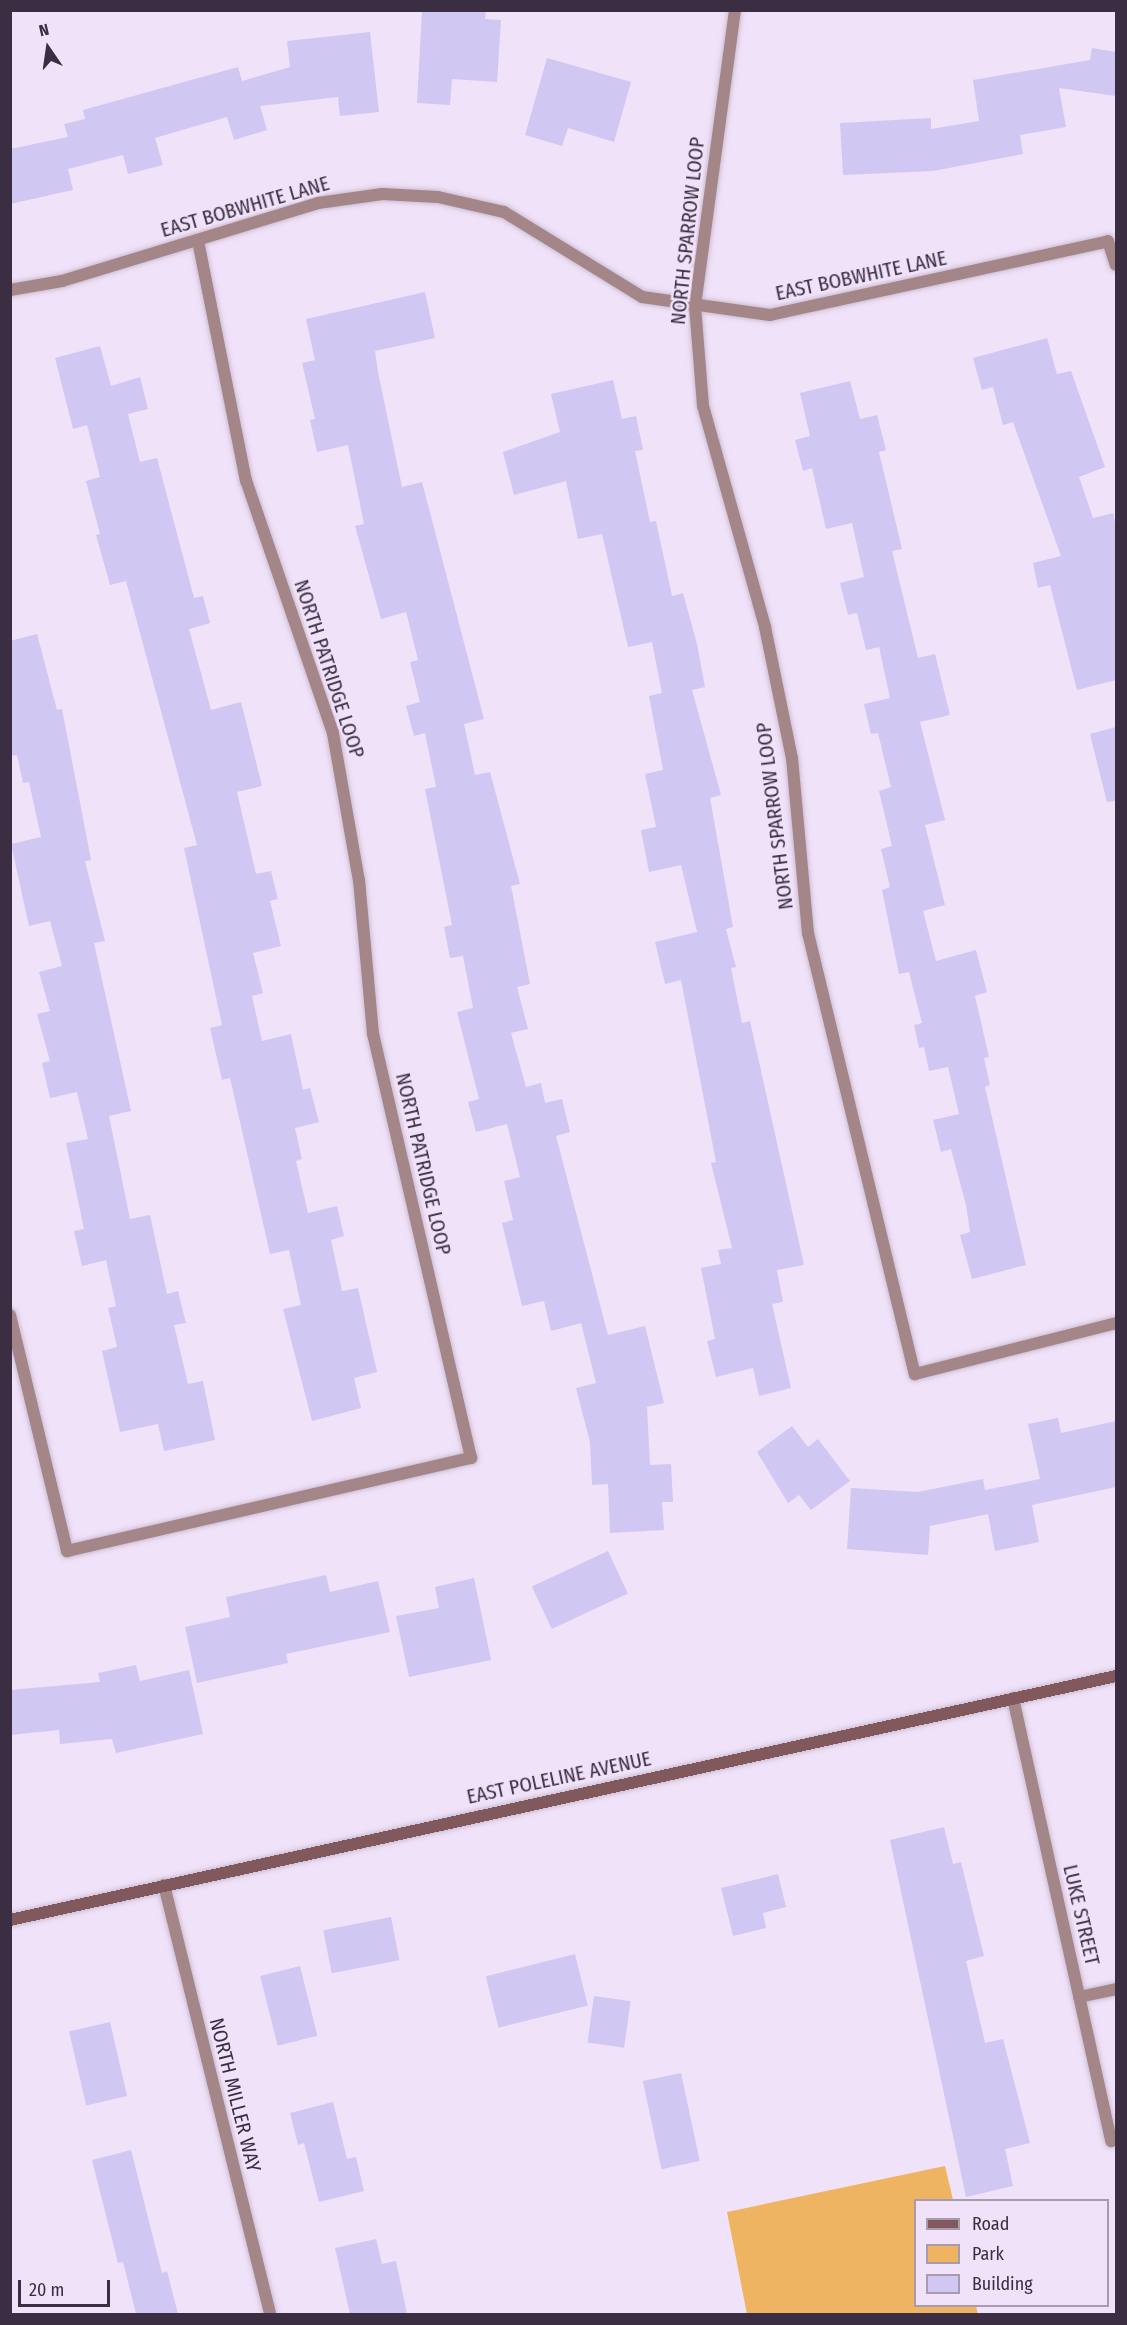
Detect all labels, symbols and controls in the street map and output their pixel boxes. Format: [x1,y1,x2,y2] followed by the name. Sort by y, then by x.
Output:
[18,18,78,78] north arrow
[37,20,51,40] text: N
[666,136,710,326] street label: NORTH SPARROW LOOP
[158,171,332,243] street label: EAST BOBWHITE LANE
[773,246,949,306] street label: EAST BOBWHITE LANE
[289,577,369,761] street label: NORTH PATRIDGE LOOP
[752,721,798,911] street label: NORTH SPARROW LOOP
[390,1071,456,1257] street label: NORTH PATRIDGE LOOP
[465,1747,653,1809] street label: EAST POLELINE AVENUE
[1058,1862,1104,1968] street label: LUKE STREET
[204,2015,266,2175] street label: NORTH MILLER WAY
[914,2199,1109,2307] legend
[972,2213,1009,2235] text: Road
[972,2243,1004,2265] text: Park
[21,2268,112,2306] scale bar
[972,2273,1033,2295] text: Building
[29,2279,64,2301] text: 20 m

